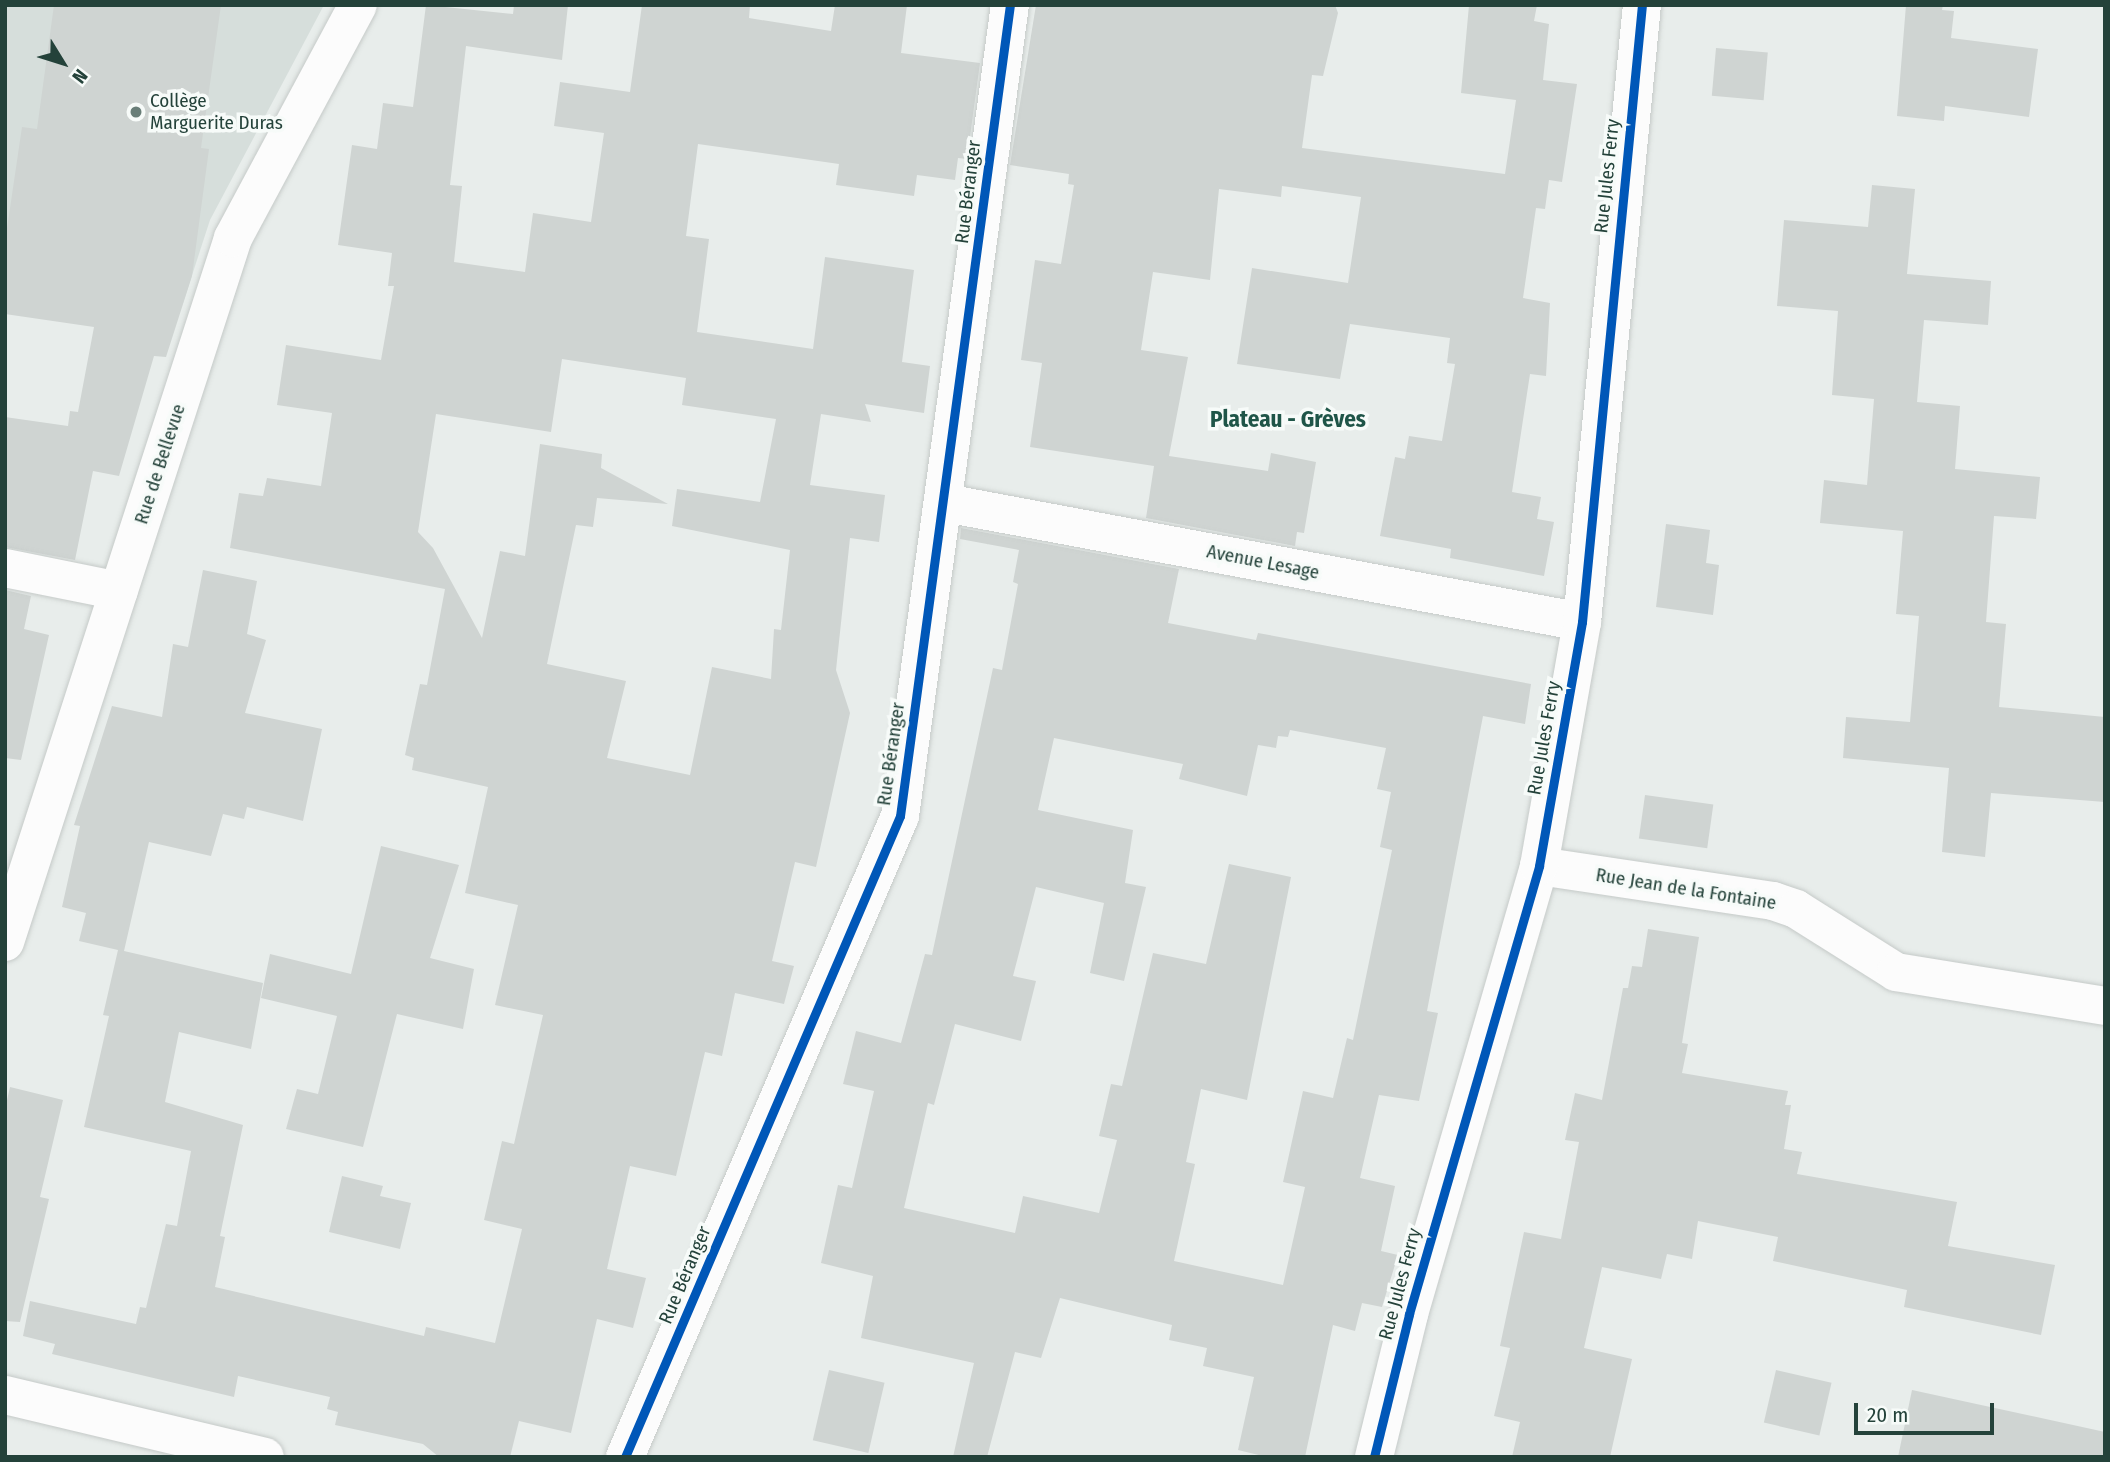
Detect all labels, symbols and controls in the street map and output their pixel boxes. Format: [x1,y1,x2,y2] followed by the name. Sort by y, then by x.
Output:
[28,28,98,98] north arrow
[67,65,93,88] text: N
[150,90,283,134] place label: Collège Marguerite Duras
[128,104,144,120] marker: Collège Marguerite Duras
[1590,118,1624,234] street label: Rue Jules Ferry
[950,139,986,245] street label: Rue Béranger
[130,401,190,527] street label: Rue de Bellevue
[1210,405,1366,433] district label: Plateau - Grèves
[1205,540,1321,584] street label: Avenue Lesage
[1523,679,1565,797] street label: Rue Jules Ferry
[872,701,910,807] street label: Rue Béranger
[1594,863,1778,915] street label: Rue Jean de la Fontaine
[654,1223,716,1327] street label: Rue Béranger
[1374,1226,1426,1342] street label: Rue Jules Ferry
[1858,1388,1998,1432] scale bar
[1867,1402,1908,1428] text: 20 m

